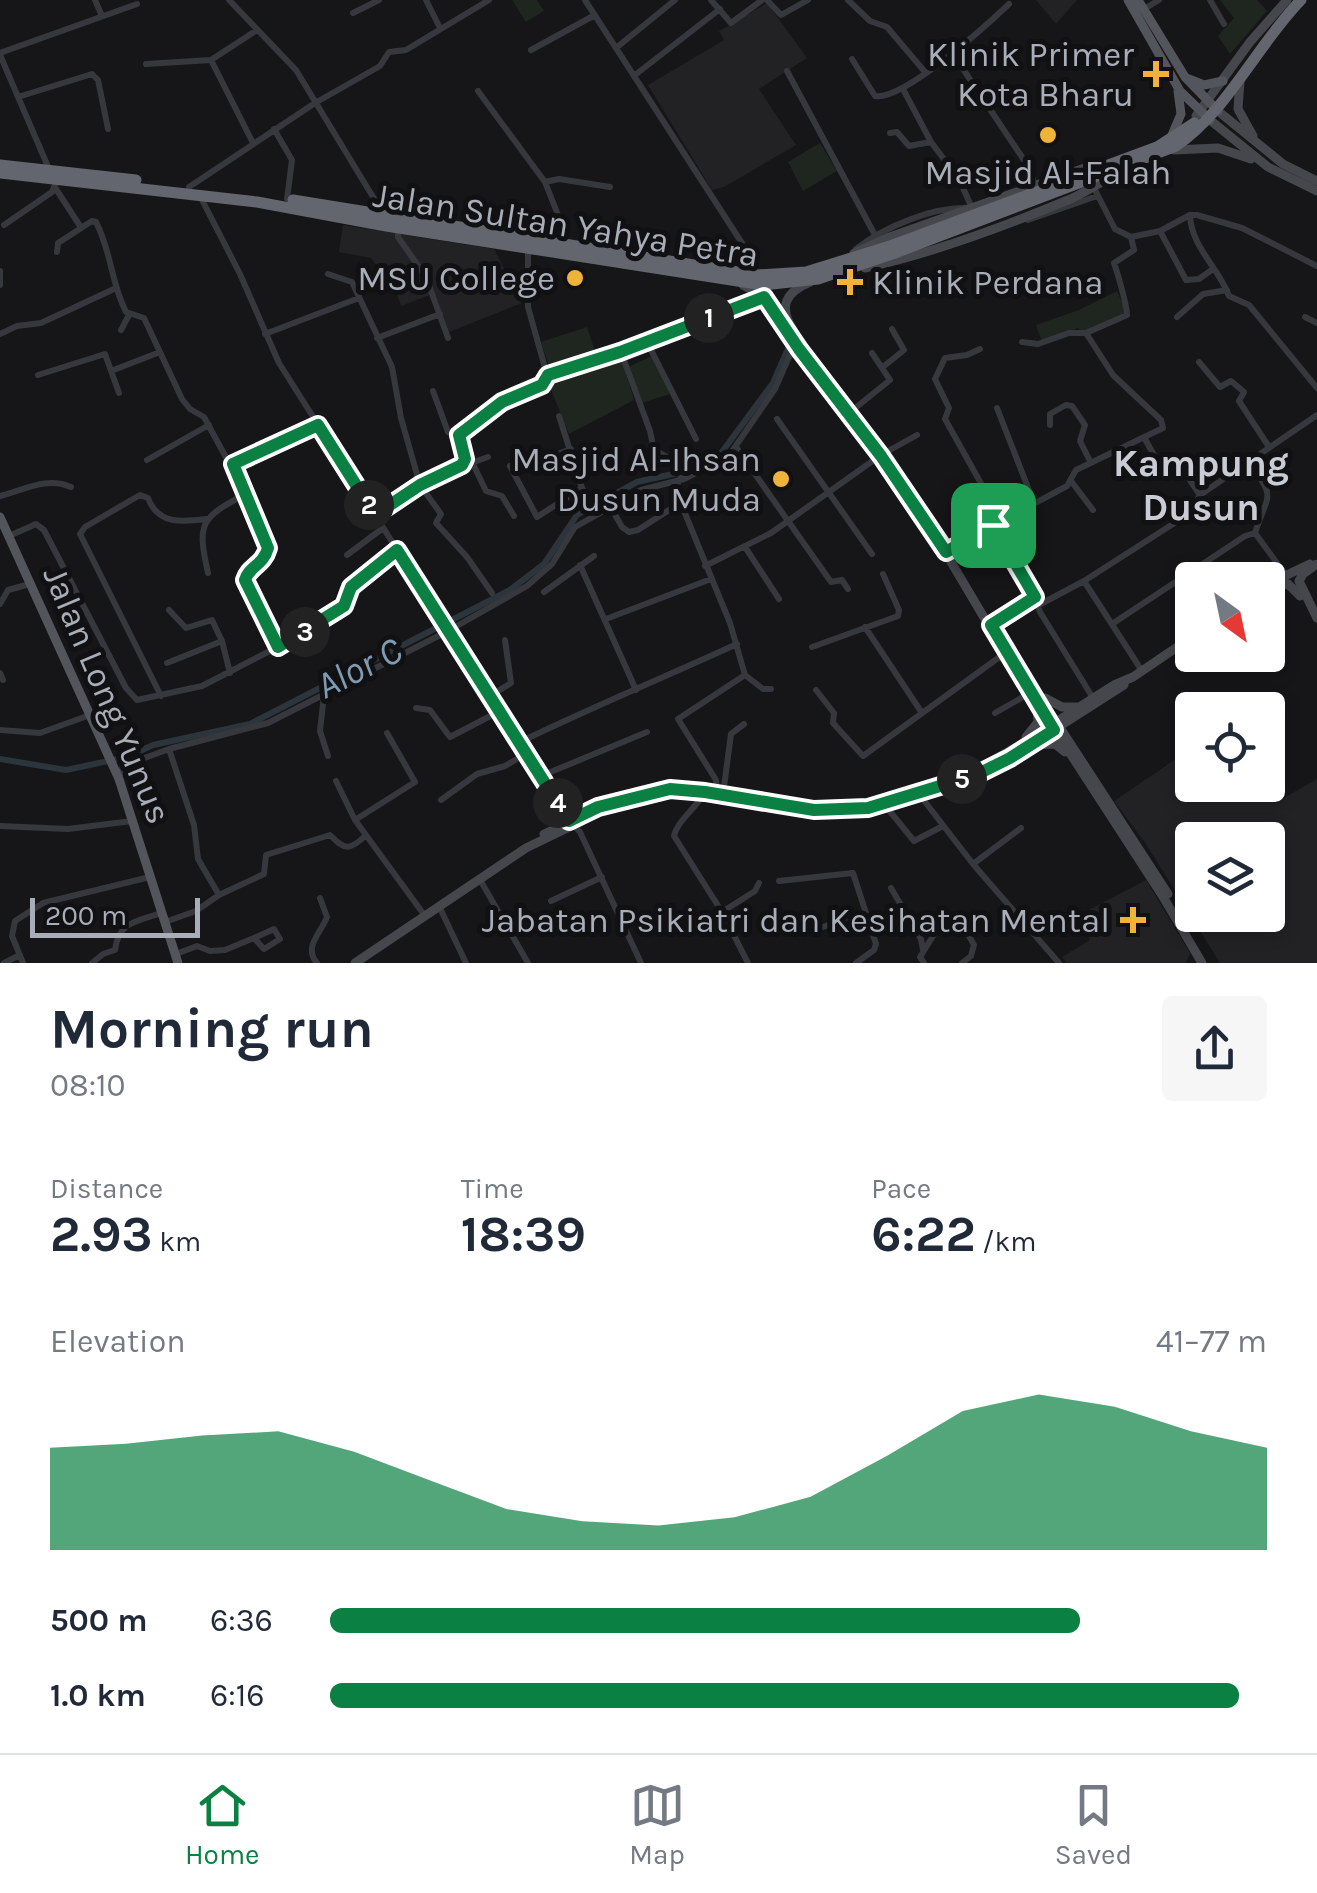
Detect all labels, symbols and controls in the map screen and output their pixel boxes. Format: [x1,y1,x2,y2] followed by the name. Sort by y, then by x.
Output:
[927,34,1134,115] place label: Klinik Primer Kota Bharu
[1143,61,1169,87] marker: Klinik Primer Kota Bharu
[1037,124,1059,146] marker: Masjid Al-Falah
[925,152,1171,193] place label: Masjid Al-Falah
[370,174,762,276] street label: Jalan Sultan Yahya Petra
[357,258,555,299] place label: MSU College
[872,262,1103,303] place label: Klinik Perdana
[564,267,586,289] marker: MSU College
[837,269,863,295] marker: Klinik Perdana
[684,293,734,343] pin: 1
[704,301,714,334] text: 1
[511,439,761,520] place label: Masjid Al-Ihsan Dusun Muda
[1113,441,1289,530] district label: Kampung Dusun
[770,468,792,490] marker: Masjid Al-Ihsan Dusun Muda
[344,480,394,530] pin: 2
[951,483,1036,568] pin
[361,488,377,521] text: 2
[966,498,1021,553] icon: arrive
[34,560,180,830] street label: Jalan Long Yunus
[1175,562,1285,672] north arrow
[1175,562,1285,932] map controls
[280,607,330,657] pin: 3
[296,615,314,648] text: 3
[309,627,410,708] water label: Alor C
[1175,692,1285,802] button: locate
[937,754,987,804] pin: 5
[954,762,970,795] text: 5
[533,778,583,828] pin: 4
[550,786,566,819] text: 4
[1175,822,1285,932] button: layers
[30,893,200,938] scale bar
[45,899,127,932] text: 200 m
[482,900,1110,941] place label: Jabatan Psikiatri dan Kesihatan Mental
[1120,907,1146,933] marker: Jabatan Psikiatri dan Kesihatan Mental
[1162,996,1267,1101] button: share
[50,997,374,1061] text: Morning run
[50,1067,126,1104] text: 08:10
[50,1172,163,1205] text: Distance
[461,1172,524,1205] text: Time
[871,1172,931,1205] text: Pace
[50,1205,153,1264] text: 2.93
[461,1205,586,1264] text: 18:39
[871,1205,976,1264] text: 6:22
[153,1225,201,1258] text: km
[976,1225,1036,1258] text: /km
[50,1323,185,1360] text: Elevation
[1156,1323,1267,1360] text: 41–77 m
[50,1602,148,1639] text: 500 m
[210,1602,273,1639] text: 6:36
[50,1677,146,1714] text: 1.0 km
[210,1677,265,1714] text: 6:16
[185,1778,260,1871] tab: Home
[629,1778,685,1871] tab: Map
[1055,1778,1132,1871] tab: Saved

